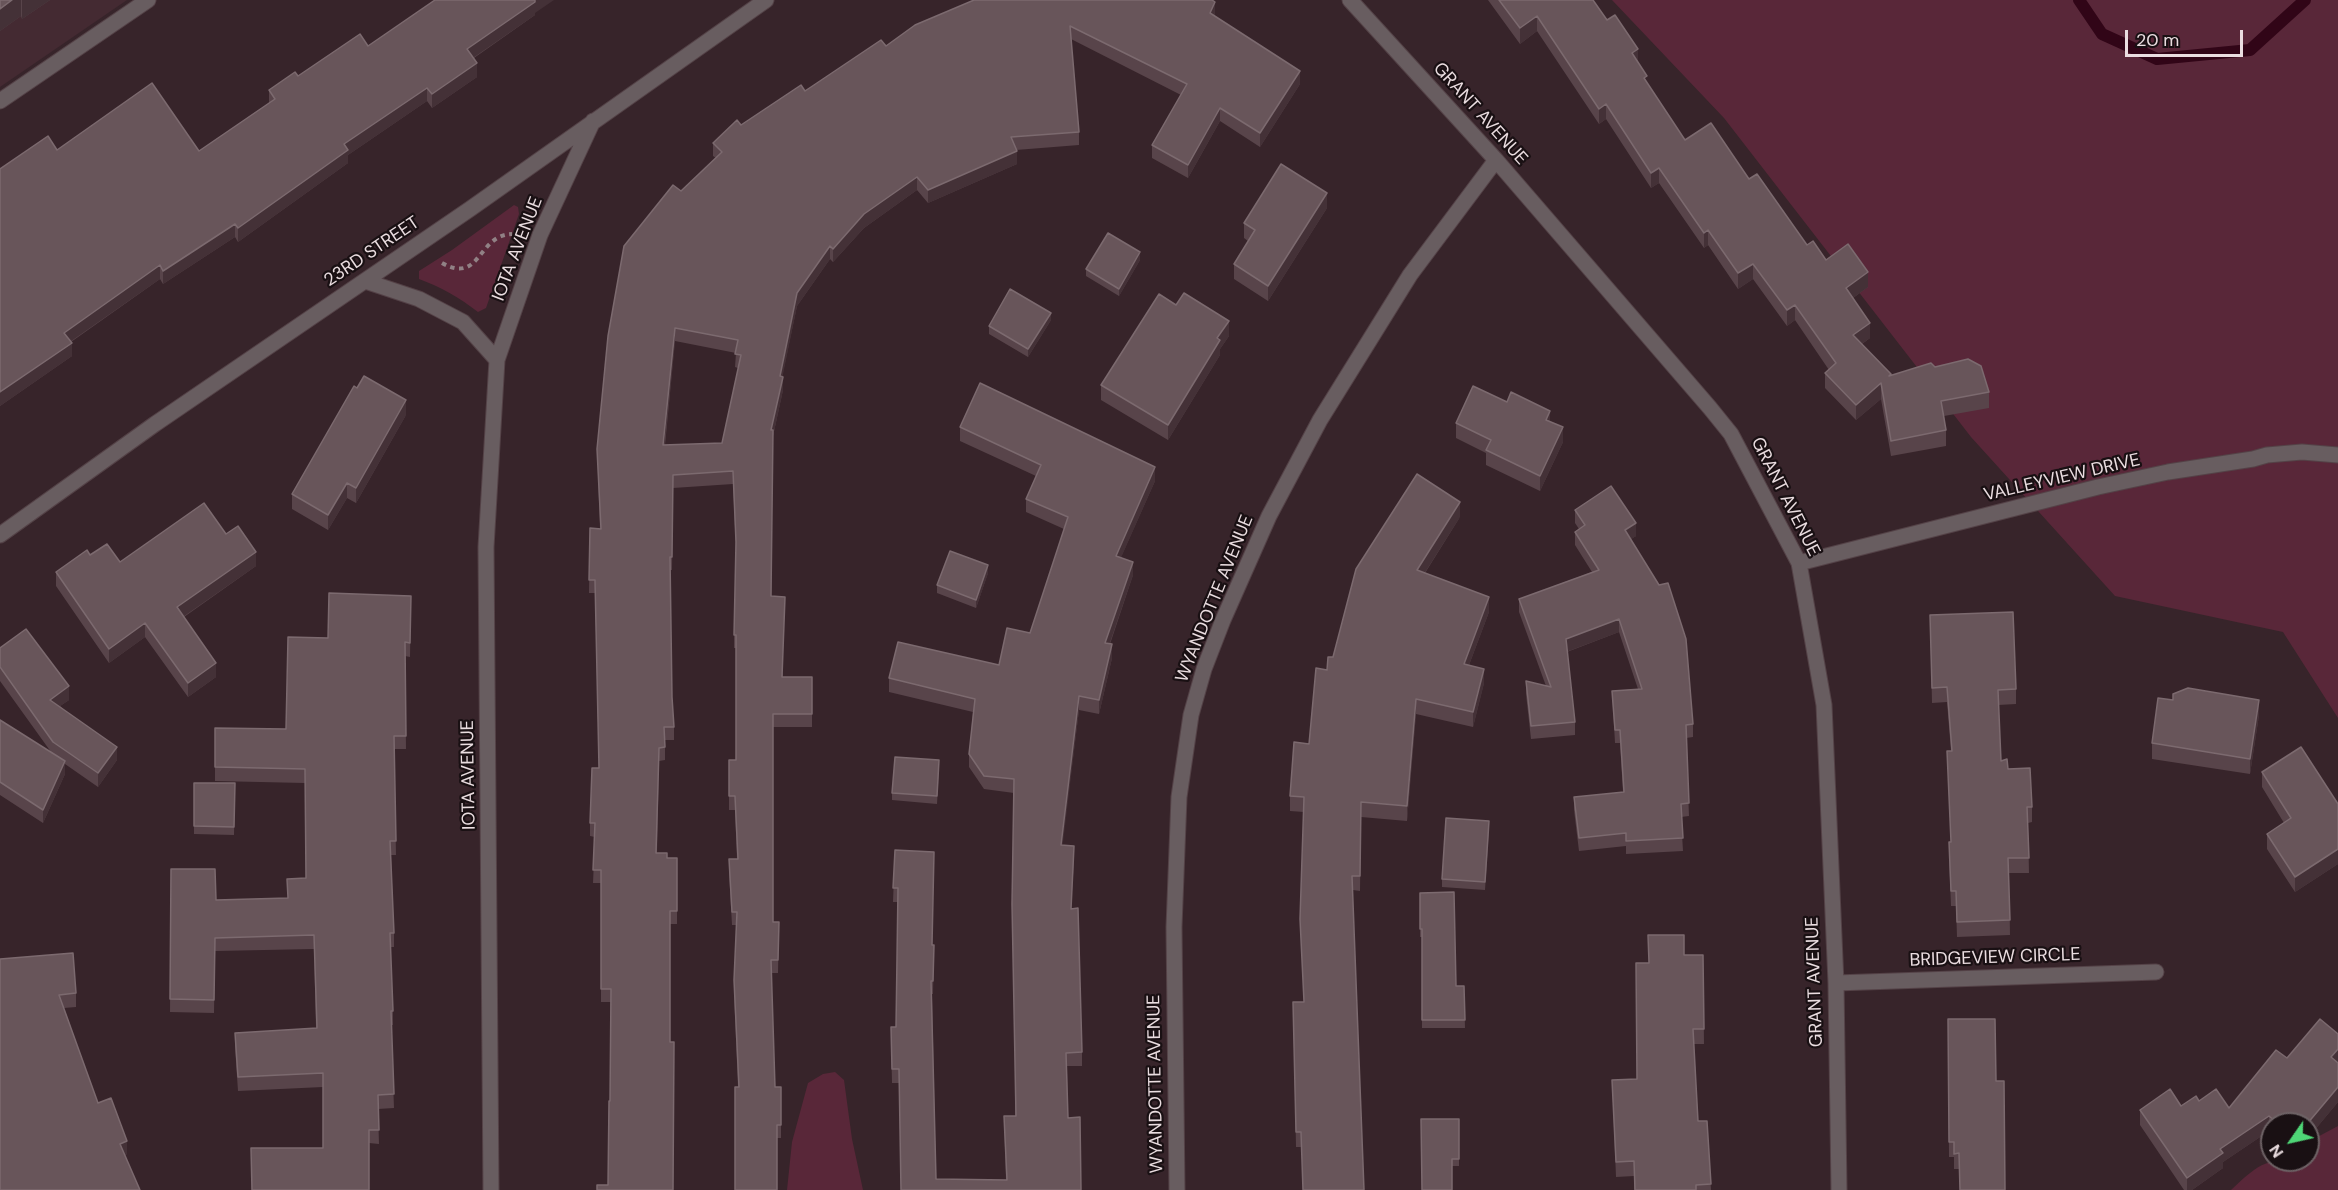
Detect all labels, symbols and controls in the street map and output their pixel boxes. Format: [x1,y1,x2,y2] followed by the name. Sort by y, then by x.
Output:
[2128,18,2246,56] scale bar
[2136,28,2179,52] text: 20 m
[1428,58,1532,170] street label: GRANT AVENUE
[488,194,548,304] street label: IOTA AVENUE
[320,212,424,292] street label: 23RD STREET
[1746,434,1824,560] street label: GRANT AVENUE
[1982,449,2142,507] street label: VALLEYVIEW DRIVE
[1172,512,1258,686] street label: WYANDOTTE AVENUE
[457,720,481,830] street label: IOTA AVENUE
[1802,916,1828,1048] street label: GRANT AVENUE
[1909,944,2081,972] street label: BRIDGEVIEW CIRCLE
[1144,995,1168,1173] street label: WYANDOTTE AVENUE
[2260,1112,2320,1172] north arrow
[2264,1141,2288,1162] text: N

